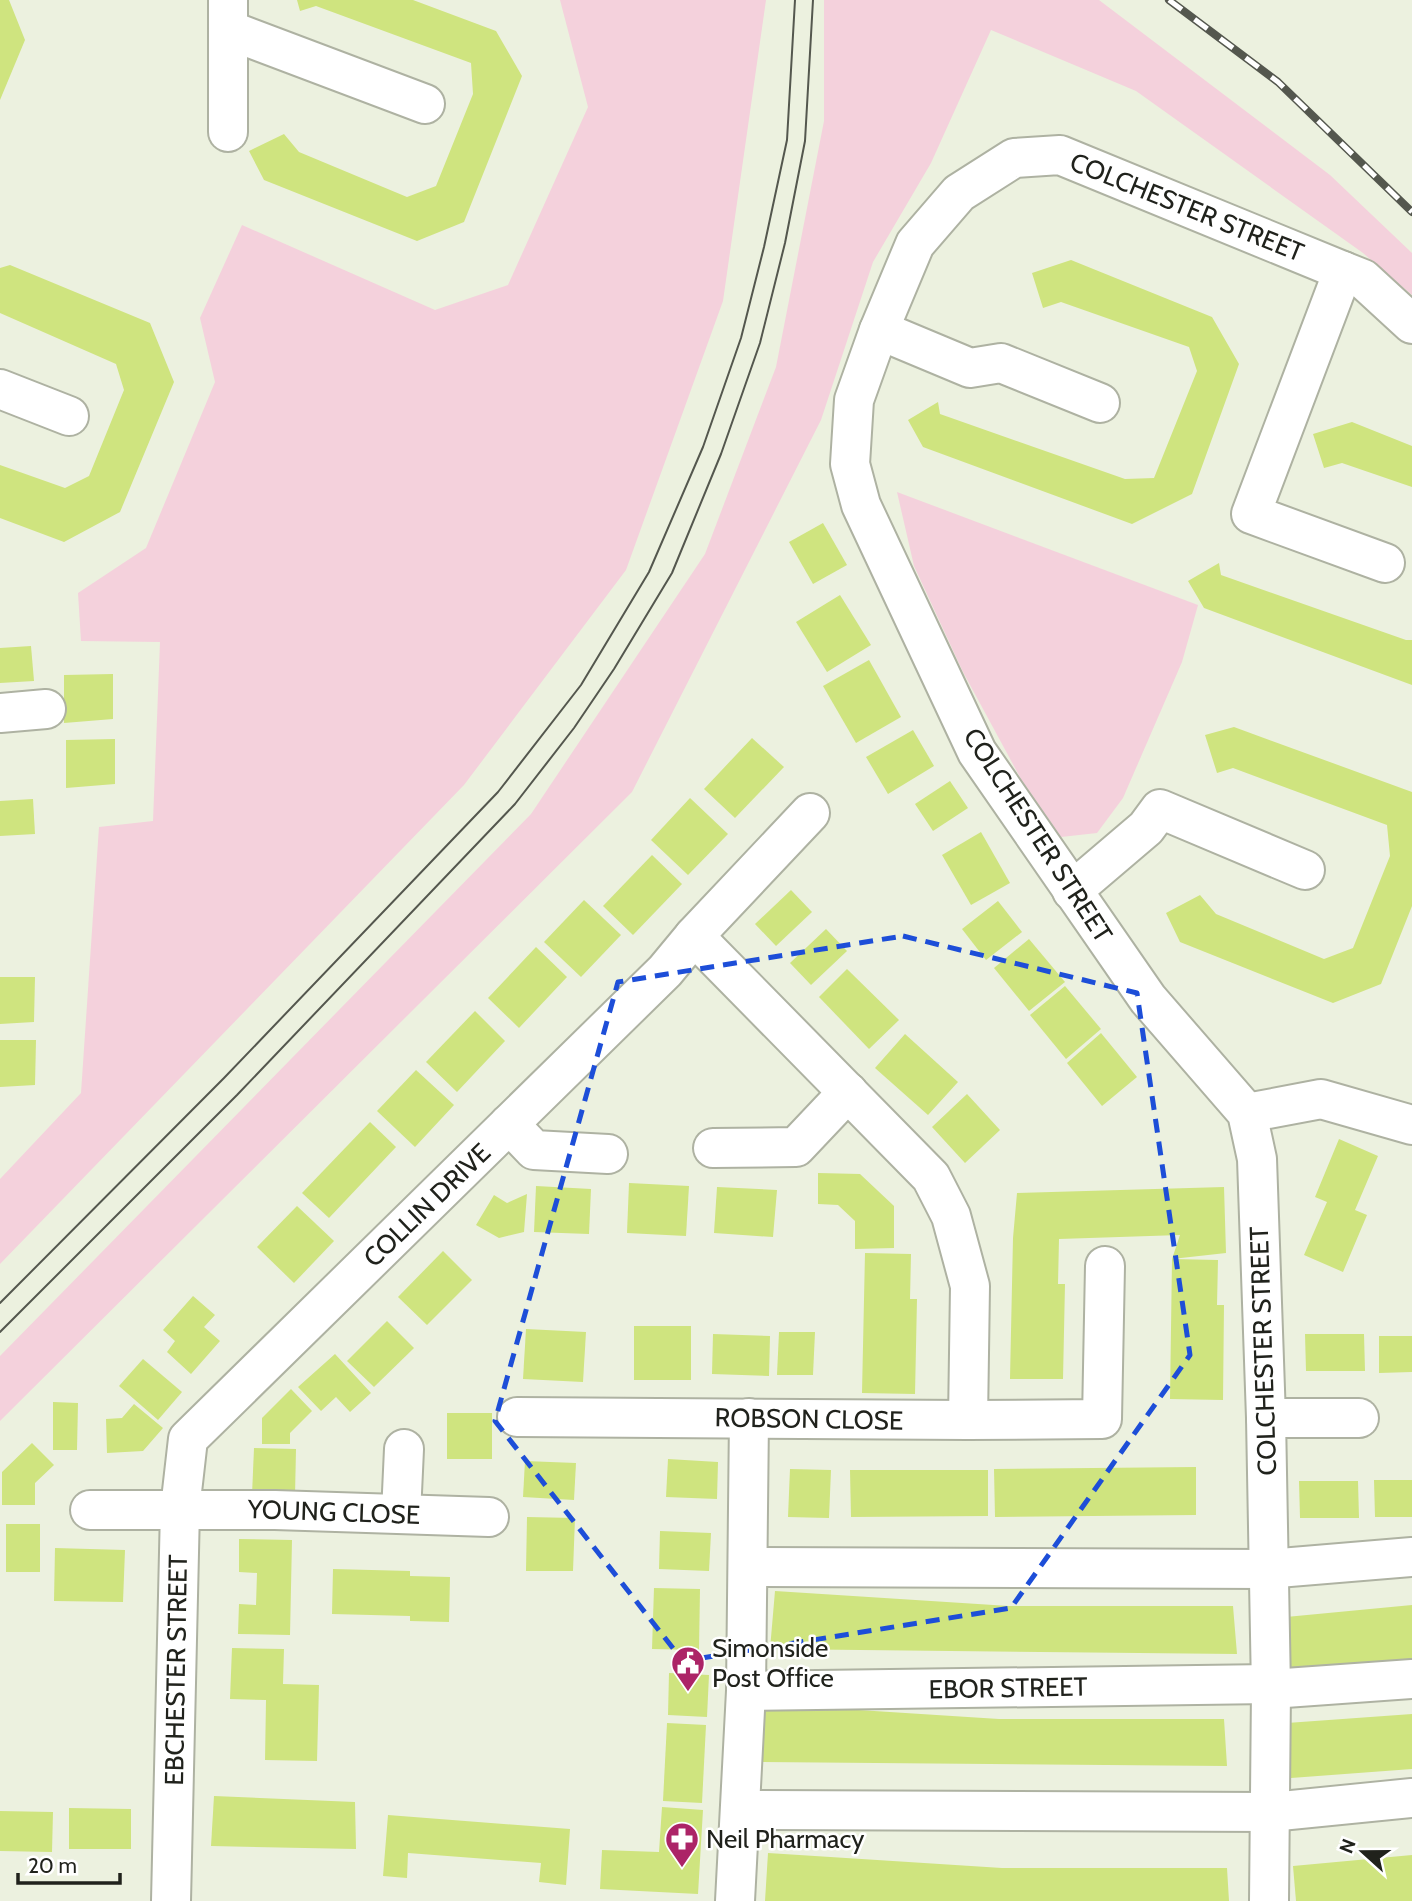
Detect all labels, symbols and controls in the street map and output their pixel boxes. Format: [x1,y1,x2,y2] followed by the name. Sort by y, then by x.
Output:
[1065,145,1309,269] street label: COLCHESTER STREET
[957,722,1119,948] street label: COLCHESTER STREET
[357,1137,497,1273] street label: COLLIN DRIVE
[1243,1226,1283,1476] street label: COLCHESTER STREET
[714,1401,904,1437] street label: ROBSON CLOSE
[246,1493,421,1531] street label: YOUNG CLOSE
[158,1554,194,1786] street label: EBCHESTER STREET
[712,1632,834,1694] place label: Simonside Post Office
[669,1644,707,1693] public building icon: Simonside Post Office
[928,1671,1088,1705] street label: EBOR STREET
[1328,1817,1398,1887] north arrow
[663,1820,701,1869] pharmacy icon: Neil Pharmacy
[706,1823,865,1855] place label: Neil Pharmacy
[1334,1836,1361,1856] text: N
[18,1842,119,1886] scale bar
[28,1853,77,1878] text: 20 m

